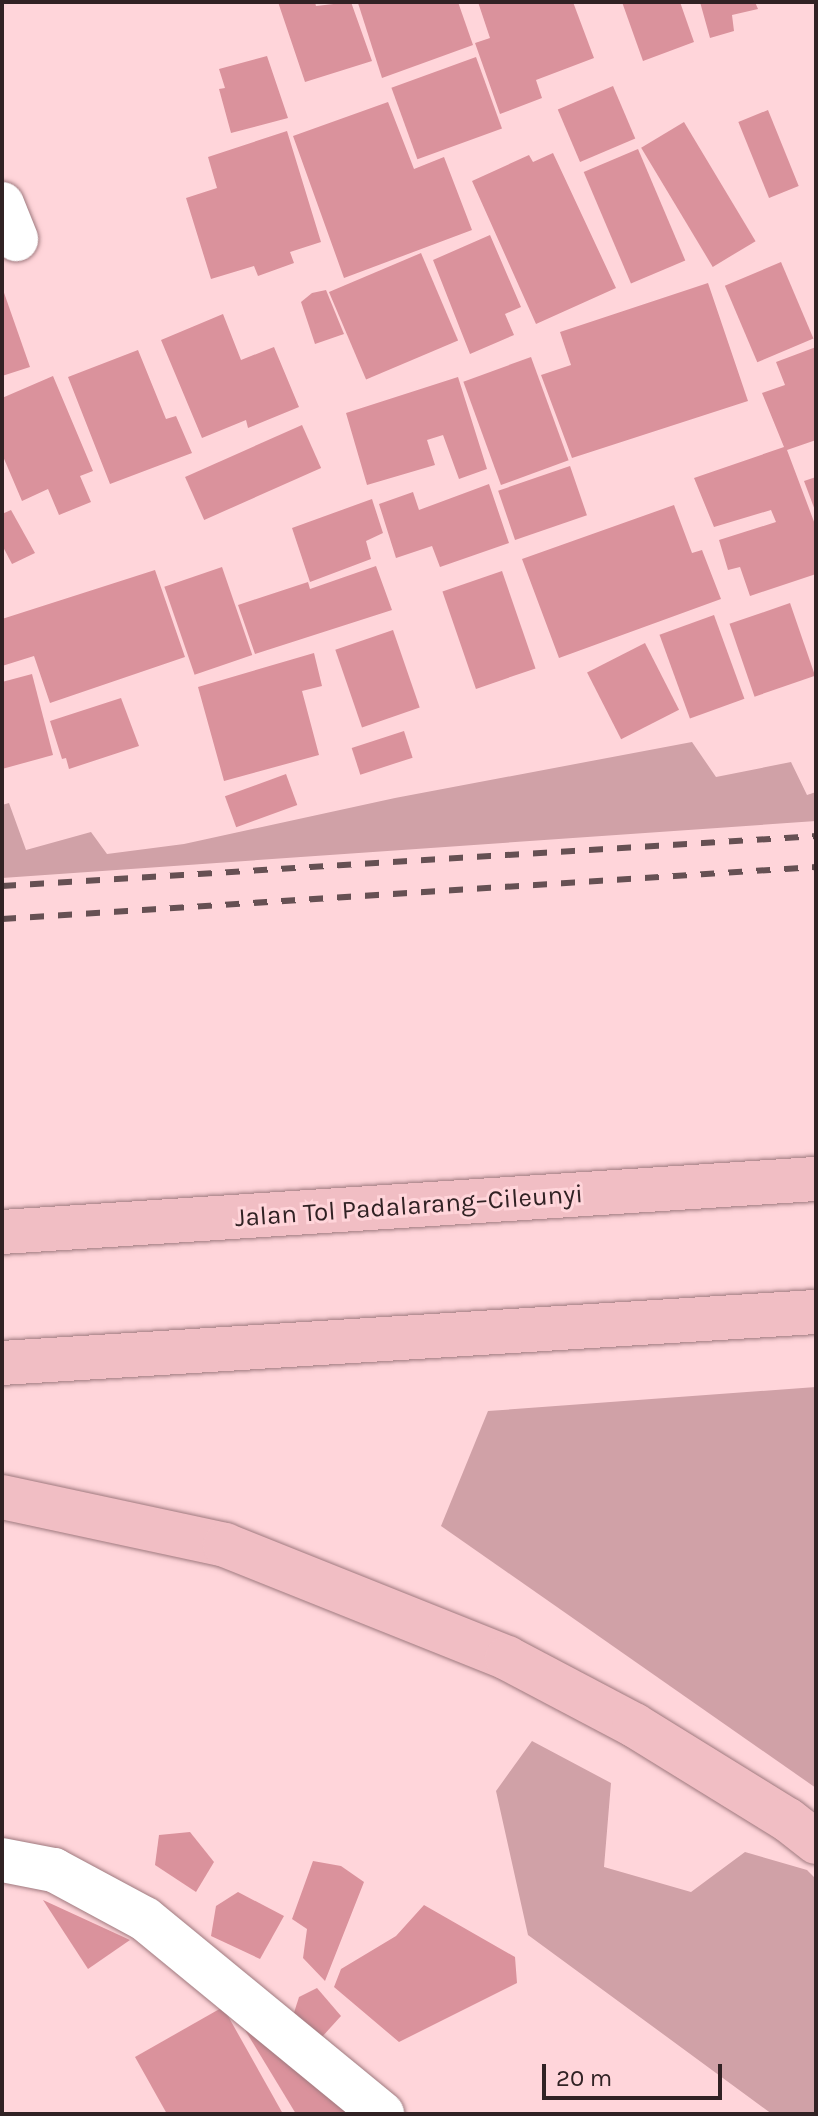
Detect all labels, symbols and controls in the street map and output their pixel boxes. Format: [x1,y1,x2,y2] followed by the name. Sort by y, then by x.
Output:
[234,1178,584,1234] street label: Jalan Tol Padalarang–Cileunyi
[546,2048,726,2098] scale bar
[556,2064,612,2092] text: 20 m

